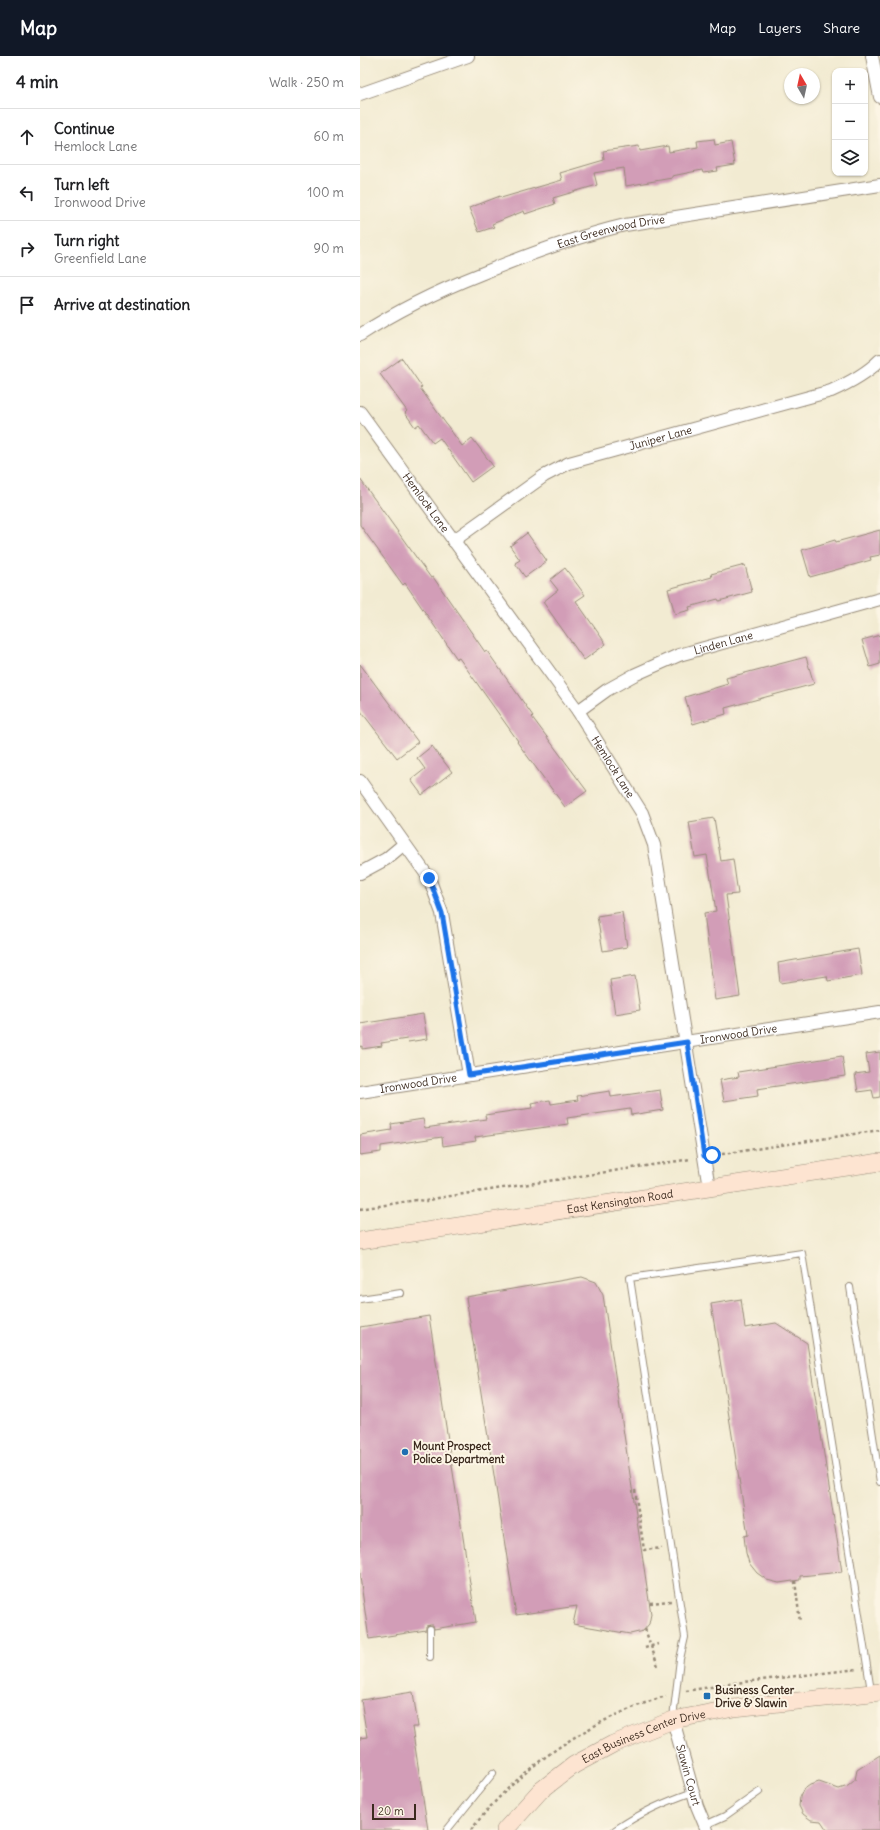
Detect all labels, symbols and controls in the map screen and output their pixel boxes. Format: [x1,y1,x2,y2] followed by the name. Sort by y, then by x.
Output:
[20,16,57,40] text: Map
[709,19,736,37] text: Map
[758,19,801,37] text: Layers
[823,19,860,37] text: Share
[784,68,820,104] north arrow
[832,68,868,176] map controls
[832,68,868,104] button: +
[16,71,58,93] text: 4 min
[269,74,344,91] text: Walk · 250 m
[832,104,868,140] button: −
[54,119,115,138] text: Continue
[16,126,38,148] icon: ahead
[313,128,344,145] text: 60 m
[54,138,137,155] text: Hemlock Lane
[832,140,868,176] button: layers
[54,175,109,194] text: Turn left
[16,182,38,204] icon: left
[307,184,344,201] text: 100 m
[54,194,146,211] text: Ironwood Drive
[555,212,666,251] street label: East Greenwood Drive
[54,231,119,250] text: Turn right
[16,238,38,260] icon: right
[313,240,344,257] text: 90 m
[54,250,147,267] text: Greenfield Lane
[16,294,38,316] icon: arrive
[54,295,190,314] text: Arrive at destination
[628,422,694,453] street label: Juniper Lane
[400,470,452,535] street label: Hemlock Lane
[692,628,755,658] street label: Linden Lane
[588,733,638,800] street label: Hemlock Lane
[420,869,438,887] route end
[699,1021,778,1047] street label: Ironwood Drive
[379,1070,458,1096] street label: Ironwood Drive
[703,1146,721,1164] route start
[566,1186,675,1216] street label: East Kensington Road
[413,1439,505,1467] place label: Mount Prospect Police Department
[400,1447,410,1457] marker: Mount Prospect Police Department
[715,1683,795,1710] place label: Business Center Drive & Slawin
[702,1691,712,1701] marker: Business Center Drive & Slawin
[579,1707,707,1767] street label: East Business Center Drive
[673,1743,704,1807] street label: Slawin Court
[372,1802,416,1821] scale bar
[378,1804,404,1818] text: 20 m

